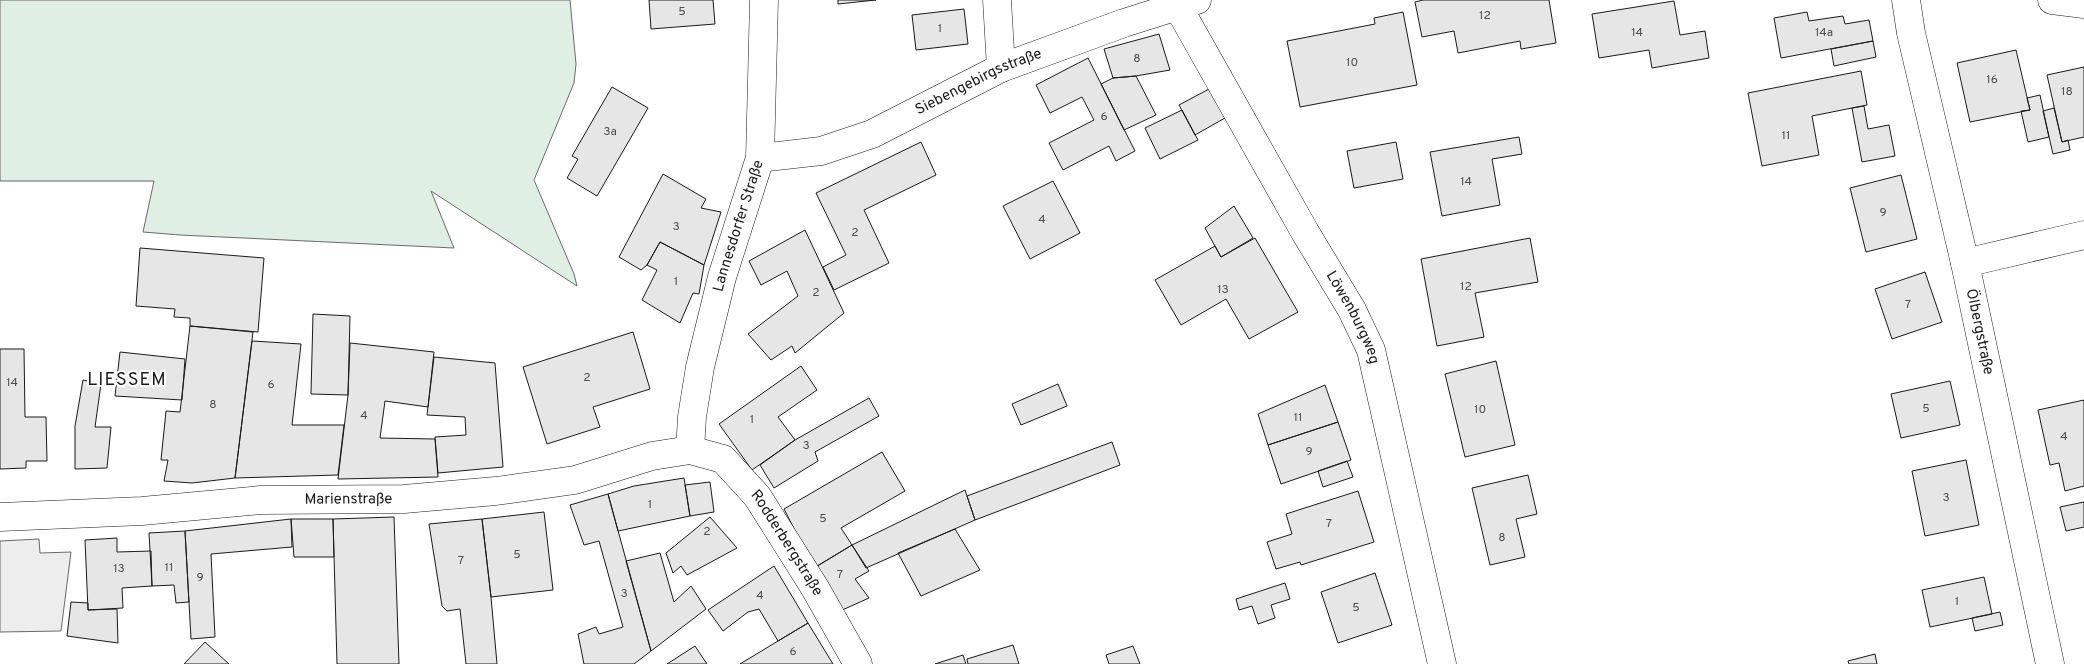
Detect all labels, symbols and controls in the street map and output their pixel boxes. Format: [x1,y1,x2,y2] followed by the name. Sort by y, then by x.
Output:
[678,4,686,20] house number: 5
[1479,8,1491,24] house number: 12
[938,21,942,37] house number: 1
[1631,25,1643,41] house number: 14
[1815,25,1833,41] house number: 14a
[912,44,1045,120] street label: Siebengebirgsstraße
[1133,51,1141,67] house number: 8
[1346,55,1358,71] house number: 10
[1986,72,1998,88] house number: 16
[2061,84,2073,100] house number: 18
[1100,109,1108,125] house number: 6
[603,124,617,140] house number: 3a
[1782,128,1790,144] house number: 11
[709,158,768,294] street label: Lannesdorfer Straße
[1460,174,1472,190] house number: 14
[1879,205,1887,221] house number: 9
[1038,212,1046,228] house number: 4
[672,219,680,235] house number: 3
[851,225,859,241] house number: 2
[1321,268,1383,366] street label: Löwenburgweg
[674,274,678,290] house number: 1
[1460,279,1472,295] house number: 12
[1217,282,1229,298] house number: 13
[812,285,820,301] house number: 2
[1961,287,1998,377] street label: Ölbergstraße
[1905,297,1911,313] house number: 7
[87,369,167,392] district label: LIESSEM
[583,370,591,386] house number: 2
[6,375,18,391] house number: 14
[267,377,275,393] house number: 6
[209,397,217,413] house number: 8
[1922,401,1930,417] house number: 5
[1474,402,1486,418] house number: 10
[360,408,368,424] house number: 4
[1294,410,1302,426] house number: 11
[750,412,754,428] house number: 1
[2060,429,2068,445] house number: 4
[802,438,810,454] house number: 3
[1305,444,1313,460] house number: 9
[747,486,827,599] street label: Rodderbergstraße
[304,490,392,509] street label: Marienstraße
[1942,490,1950,506] house number: 3
[648,497,652,513] house number: 1
[819,511,827,527] house number: 5
[1326,516,1332,532] house number: 7
[703,524,711,540] house number: 2
[1498,530,1506,546] house number: 8
[513,547,521,563] house number: 5
[458,553,464,569] house number: 7
[165,560,173,576] house number: 11
[113,561,125,577] house number: 13
[837,567,843,583] house number: 7
[196,570,204,586] house number: 9
[620,586,628,602] house number: 3
[756,588,764,604] house number: 4
[1955,594,1959,610] house number: 1
[1352,600,1360,616] house number: 5
[789,644,797,660] house number: 6

